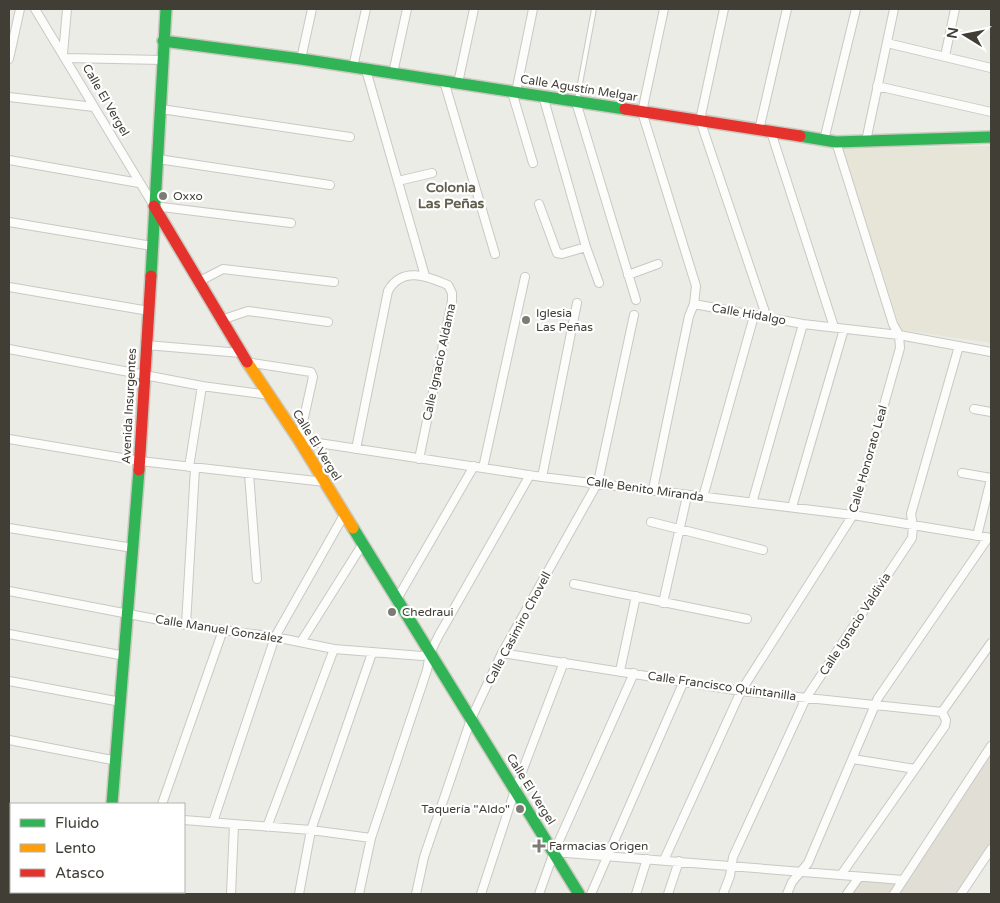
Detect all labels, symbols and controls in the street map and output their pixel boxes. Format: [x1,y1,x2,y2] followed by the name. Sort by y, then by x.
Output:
[940,10,990,60] north arrow
[943,26,962,40] text: N
[80,61,132,139] street label: Calle El Vergel
[519,72,639,104] street label: Calle Agustín Melgar
[418,179,485,212] district label: Colonia Las Peñas
[173,189,203,203] place label: Oxxo
[157,190,169,202] marker: Oxxo
[711,301,787,327] street label: Calle Hidalgo
[420,302,458,422] street label: Calle Ignacio Aldama
[536,306,593,334] place label: Iglesia Las Peñas
[520,314,532,326] marker: Iglesia Las Peñas
[119,347,139,464] street label: Avenida Insurgentes
[846,404,890,514] street label: Calle Honorato Leal
[290,407,344,483] street label: Calle El Vergel
[585,474,705,504] street label: Calle Benito Miranda
[482,569,554,687] street label: Calle Casimiro Chovell
[817,570,893,678] street label: Calle Ignacio Valdivia
[402,605,454,619] place label: Chedraui
[386,606,398,618] marker: Chedraui
[154,612,284,646] street label: Calle Manuel González
[647,669,797,703] street label: Calle Francisco Quintanilla
[504,751,558,827] street label: Calle El Vergel
[421,802,510,816] place label: Taquería "Aldo"
[10,803,185,893] legend
[514,803,526,815] marker: Taquería "Aldo"
[55,814,99,832] text: Fluido
[55,839,96,857] text: Lento
[549,839,648,853] place label: Farmacias Origen
[533,840,545,852] marker: Farmacias Origen
[55,864,104,882] text: Atasco

